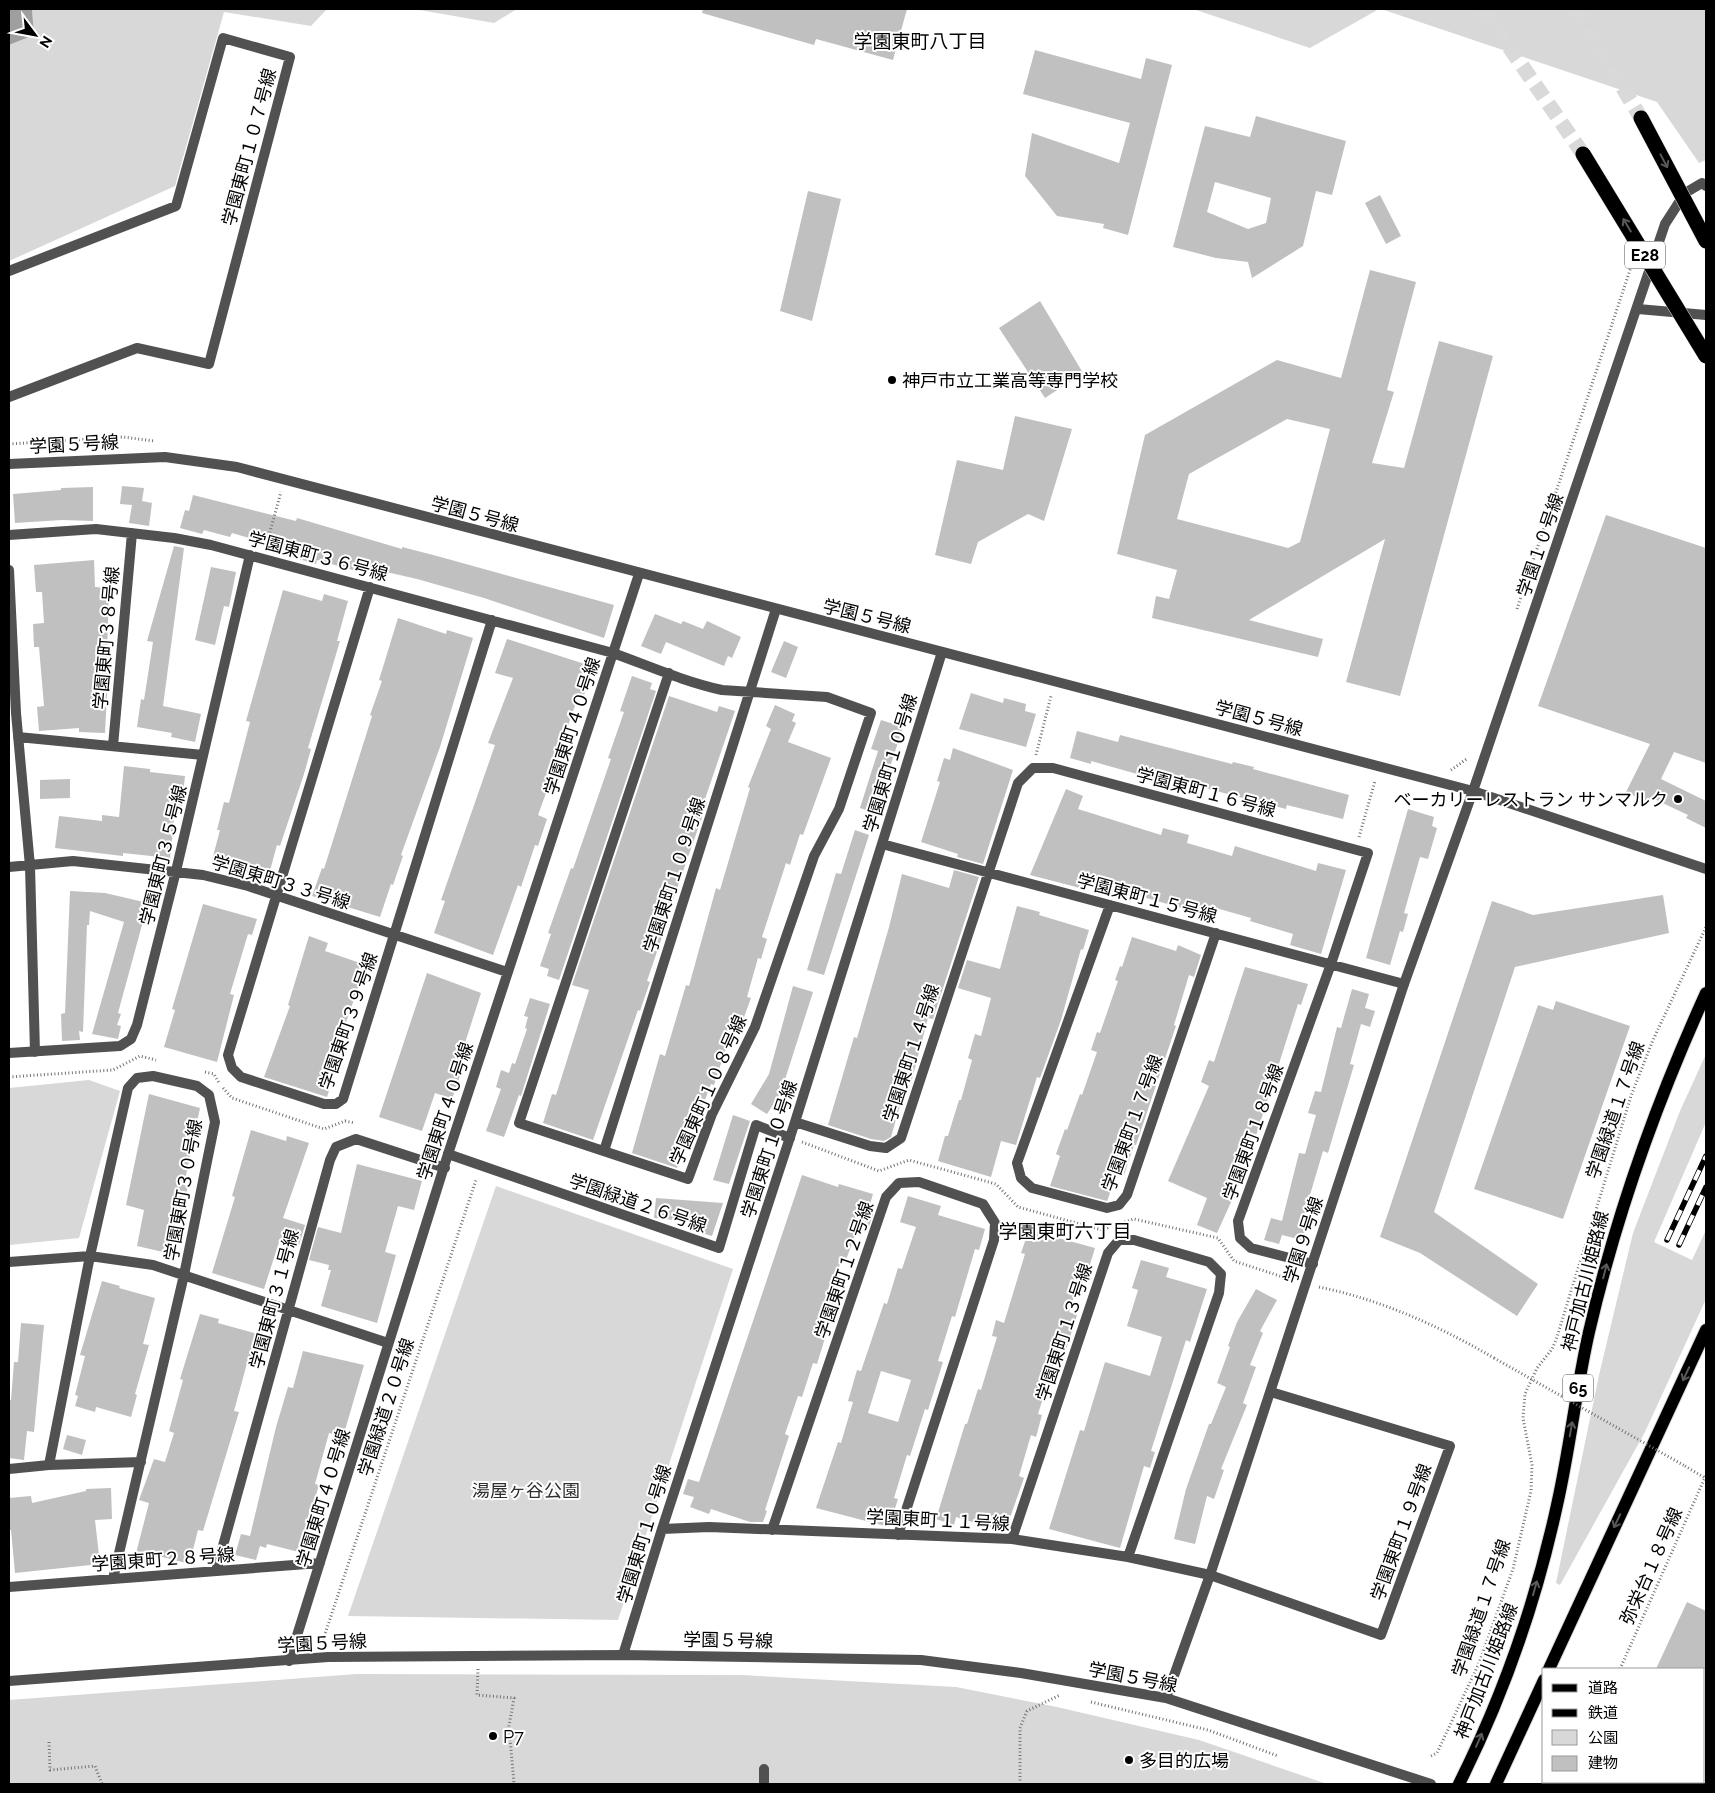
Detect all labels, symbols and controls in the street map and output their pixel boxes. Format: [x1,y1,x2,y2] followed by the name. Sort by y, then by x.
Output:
[10,10,60,60] north arrow
[853,30,987,52] district label: 学園東町八丁目
[36,33,56,51] text: N
[218,66,280,228] street label: 学園東町１０７号線
[1659,154,1669,169] one-way arrow
[1621,218,1631,232] one-way arrow
[1625,242,1665,268] road number: E28
[902,370,1118,391] place label: 神戸市立工業高等専門学校
[886,374,898,386] marker: 神戸市立工業高等専門学校
[29,431,119,457] street label: 学園５号線
[1512,491,1568,599] street label: 学園１０号線
[429,492,521,536] street label: 学園５号線
[246,527,390,585] street label: 学園東町３６号線
[89,565,123,711] street label: 学園東町３８号線
[821,595,913,637] street label: 学園５号線
[540,654,604,798] street label: 学園東町４０号線
[859,691,921,835] street label: 学園東町１０号線
[1213,696,1305,740] street label: 学園５号線
[1134,763,1278,821] street label: 学園東町１６号線
[135,783,191,927] street label: 学園東町３５号線
[1393,789,1668,810] place label: ベーカリーレストラン サンマルク
[1672,793,1684,805] marker: ベーカリーレストラン サンマルク
[639,795,709,955] street label: 学園東町１０９号線
[209,851,353,913] street label: 学園東町３３号線
[1075,869,1219,927] street label: 学園東町１５号線
[315,950,381,1092] street label: 学園東町３９号線
[879,981,943,1125] street label: 学園東町１４号線
[665,1012,751,1168] street label: 学園東町１０８号線
[413,1039,477,1183] street label: 学園東町４０号線
[1582,1039,1648,1181] street label: 学園緑道１７号線
[1098,1052,1166,1194] street label: 学園東町１７号線
[1219,1061,1287,1203] street label: 学園東町１８号線
[737,1077,801,1221] street label: 学園東町１０号線
[160,1117,206,1263] street label: 学園東町３０号線
[567,1170,709,1236] street label: 学園緑道２６号線
[1279,1194,1327,1286] street label: 学園９号線
[811,1199,877,1341] street label: 学園東町１２号線
[1557,1209,1613,1353] street label: 神戸加古川姫路線
[998,1220,1132,1242] district label: 学園東町六丁目
[245,1227,303,1371] street label: 学園東町３１号線
[1032,1260,1096,1404] street label: 学園東町１３号線
[1601,1263,1610,1279] one-way arrow
[354,1335,418,1479] street label: 学園緑道２０号線
[1680,1366,1690,1381] one-way arrow
[1563,1375,1593,1402] road number: 65
[1567,1422,1577,1438] one-way arrow
[292,1426,354,1570] street label: 学園東町４０号線
[1367,1461,1435,1603] street label: 学園東町１９号線
[613,1462,675,1606] street label: 学園東町１０号線
[472,1480,580,1501] park label: 湯屋ヶ谷公園
[1616,1504,1686,1628] street label: 弥栄台１８号線
[866,1506,1010,1534] street label: 学園東町１１号線
[1612,1513,1622,1528] one-way arrow
[1448,1537,1514,1679] street label: 学園緑道１７号線
[90,1544,236,1574] street label: 学園東町２８号線
[1531,1580,1541,1596] one-way arrow
[1450,1600,1522,1742] street label: 神戸加古川姫路線
[683,1629,773,1651] street label: 学園５号線
[277,1630,367,1656] street label: 学園５号線
[1087,1658,1179,1696] street label: 学園５号線
[1542,1668,1705,1783] legend
[1588,1679,1618,1697] text: 道路
[1588,1704,1618,1722] text: 鉄道
[503,1726,524,1747] place label: P7
[1588,1729,1618,1747] text: 公園
[487,1730,499,1742] marker: P7
[1475,1733,1485,1748] one-way arrow
[1139,1750,1229,1771] place label: 多目的広場
[1123,1754,1135,1766] marker: 多目的広場
[1588,1754,1618,1772] text: 建物

